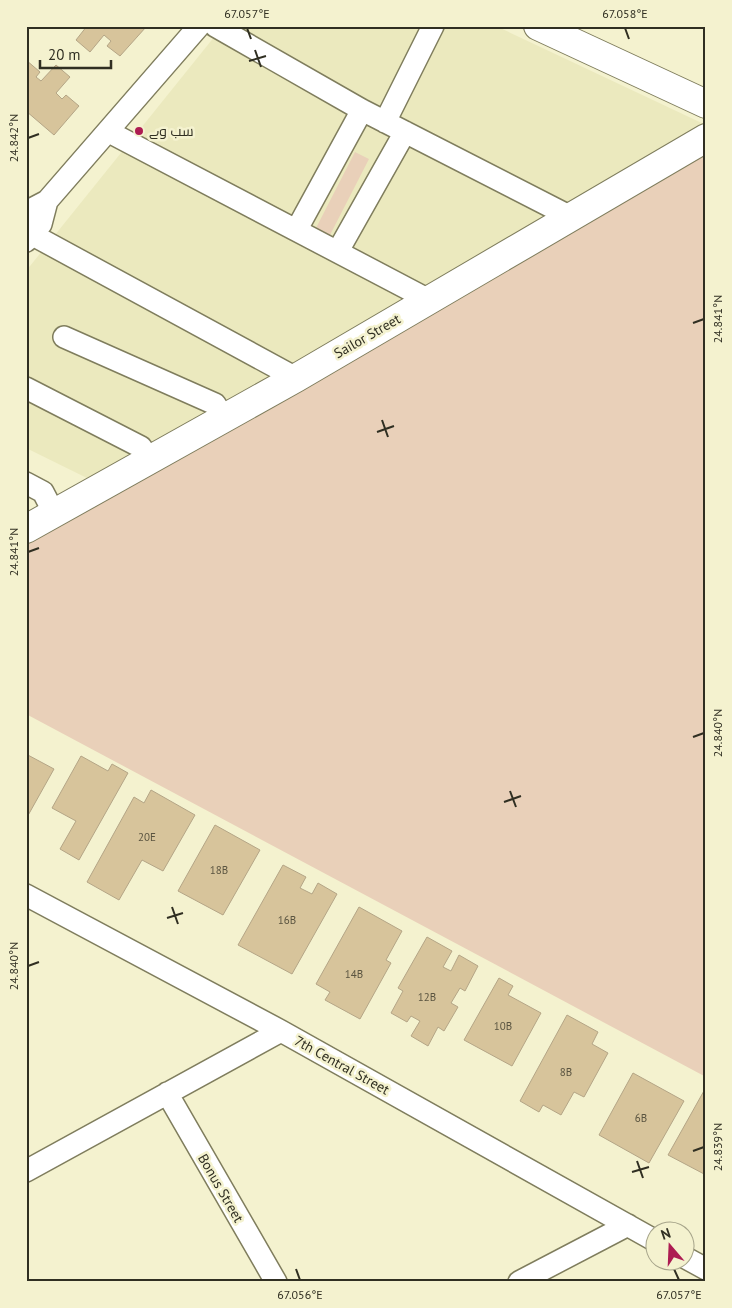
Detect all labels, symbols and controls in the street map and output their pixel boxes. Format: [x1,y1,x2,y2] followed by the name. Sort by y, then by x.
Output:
[224,6,270,21] text: 67.057°E
[602,6,648,21] text: 67.058°E
[40,38,111,70] scale bar
[48,45,81,64] text: 20 m
[6,114,21,162] text: 24.842°N
[149,122,194,140] place label: سب وے
[133,125,145,137] marker: سب وے
[710,295,725,343] text: 24.841°N
[330,310,404,362] street label: Sailor Street
[6,528,21,576] text: 24.841°N
[710,709,725,757] text: 24.840°N
[138,830,156,844] house number: 20E
[210,863,228,877] house number: 18B
[278,913,296,927] house number: 16B
[6,942,21,990] text: 24.840°N
[345,967,363,981] house number: 14B
[418,990,436,1004] house number: 12B
[494,1019,512,1033] house number: 10B
[291,1031,393,1099] street label: 7th Central Street
[560,1065,572,1079] house number: 8B
[635,1111,647,1125] house number: 6B
[710,1123,725,1171] text: 24.839°N
[194,1150,248,1226] street label: Bonus Street
[644,1220,694,1270] north arrow
[658,1224,673,1244] text: N
[277,1287,323,1302] text: 67.056°E
[656,1287,702,1302] text: 67.057°E

